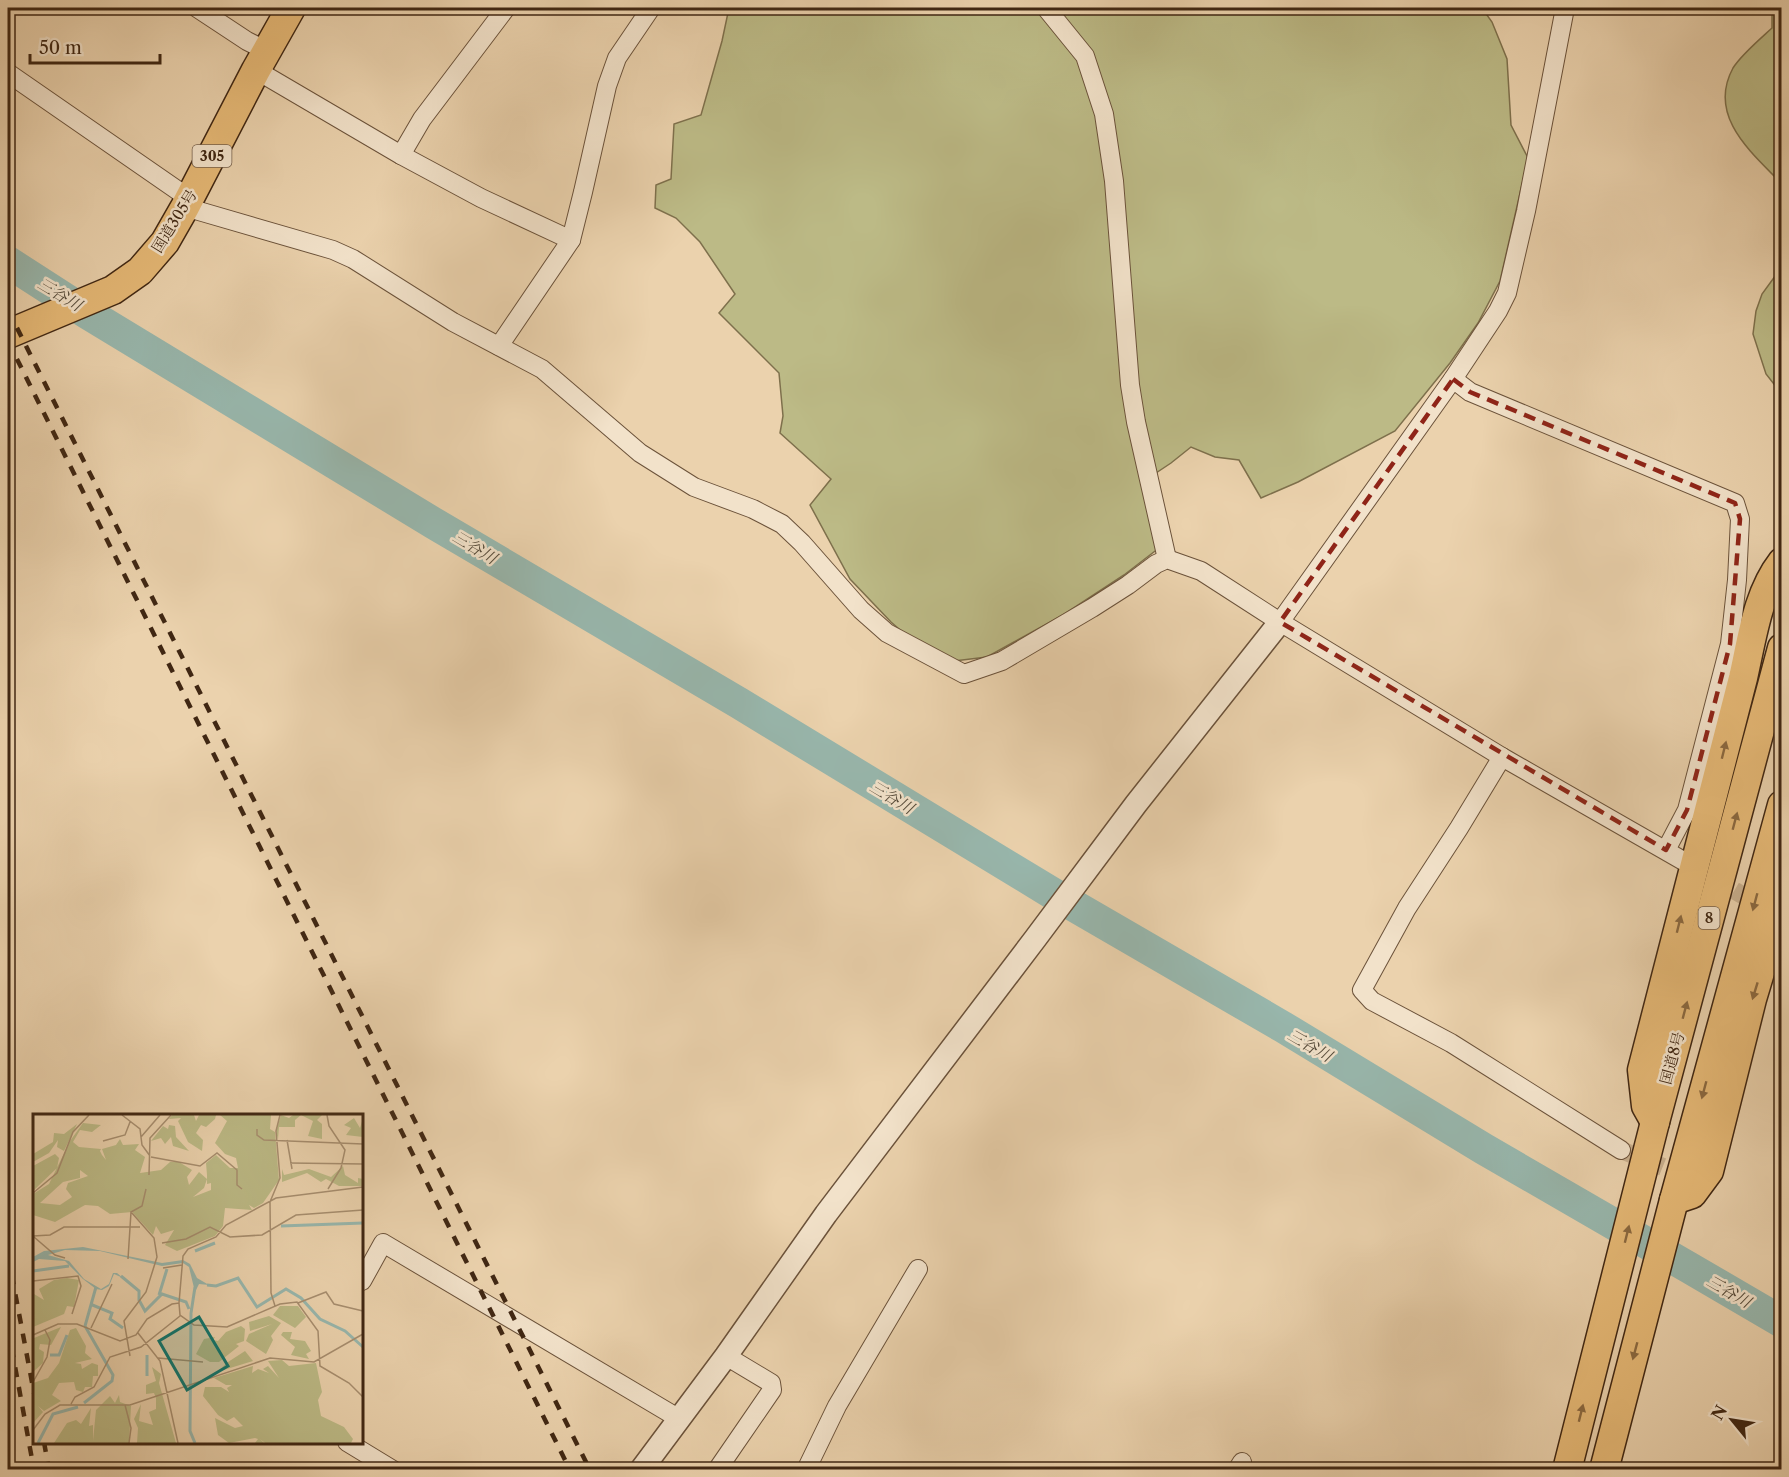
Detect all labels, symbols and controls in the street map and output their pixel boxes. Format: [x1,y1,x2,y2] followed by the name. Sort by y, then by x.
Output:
[30,27,160,65] scale bar
[39,37,82,59] text: 50 m
[192,145,232,167] road number: 305
[147,186,201,256] street label: 国道305号
[34,273,87,316] water label: 三谷川
[449,526,502,569] water label: 三谷川
[1720,741,1730,759] one-way arrow
[866,776,919,819] water label: 三谷川
[1731,812,1741,830] one-way arrow
[1750,893,1759,911] one-way arrow
[1698,907,1720,929] road number: 8
[1675,915,1685,933] one-way arrow
[1750,982,1759,1000] one-way arrow
[1681,1000,1690,1018] one-way arrow
[1284,1024,1338,1067] water label: 三谷川
[1656,1030,1688,1086] street label: 国道8号
[1699,1081,1709,1099] one-way arrow
[33,1114,363,1444] inset map
[1622,1225,1632,1243] one-way arrow
[1703,1270,1757,1313] water label: 三谷川
[1630,1342,1639,1360] one-way arrow
[1702,1390,1762,1450] north arrow
[1707,1401,1731,1424] text: N
[1577,1404,1587,1422] one-way arrow

